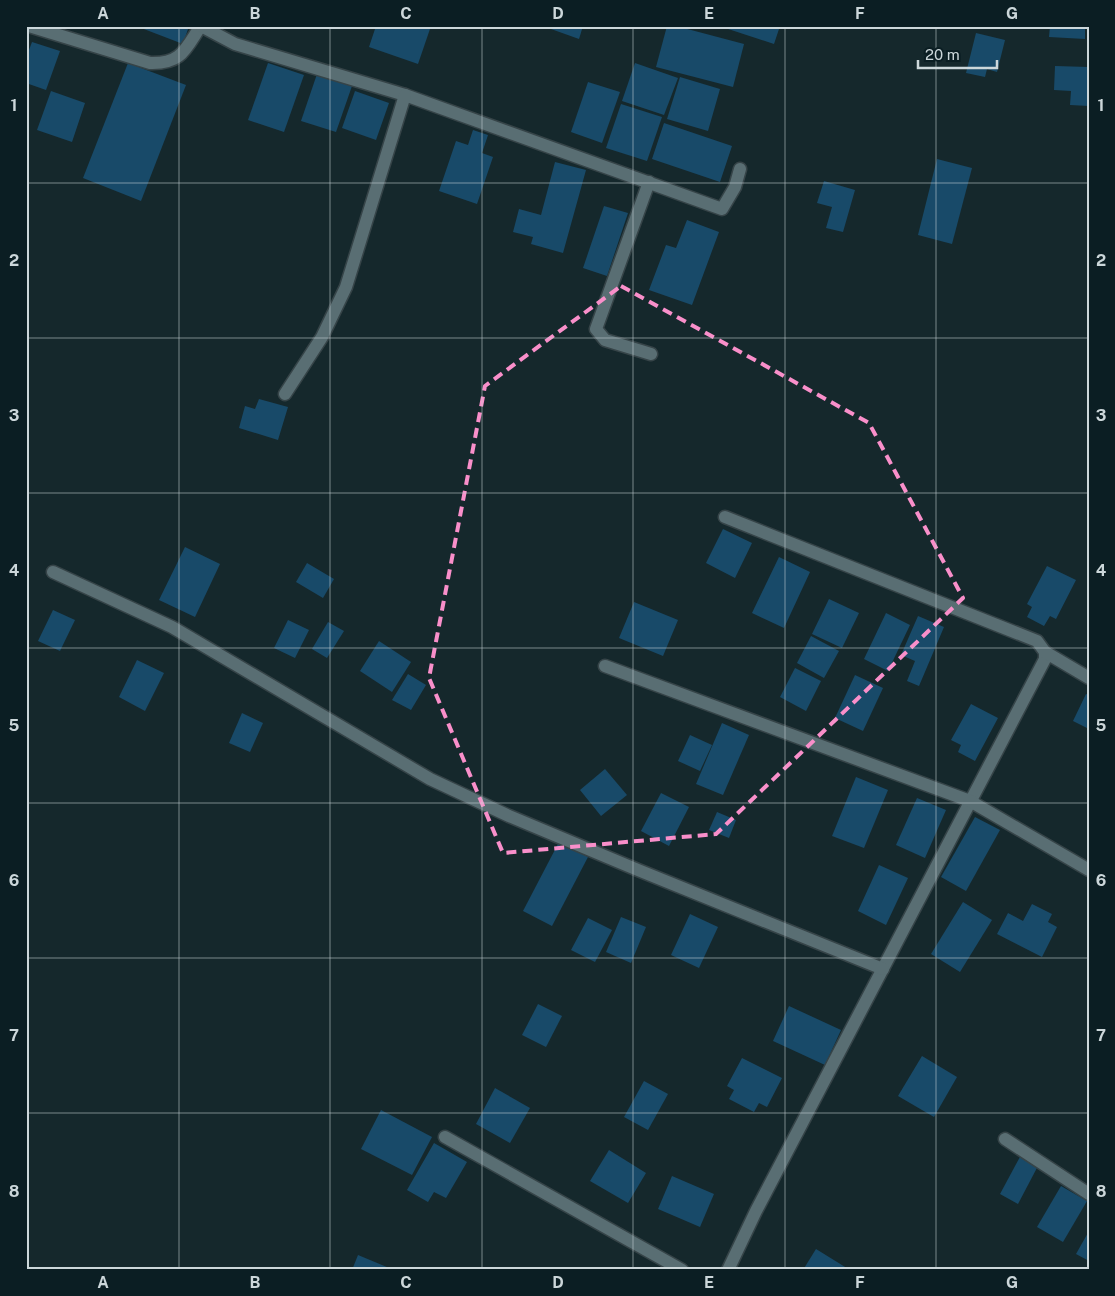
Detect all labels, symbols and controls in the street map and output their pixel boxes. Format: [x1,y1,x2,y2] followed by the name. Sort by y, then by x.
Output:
[97,4,109,23] text: A
[250,4,261,23] text: B
[400,4,412,23] text: C
[552,4,564,23] text: D
[704,4,714,23] text: E
[855,4,865,23] text: F
[1006,4,1018,23] text: G
[918,38,996,70] scale bar
[925,46,960,63] text: 20 m
[11,96,17,115] text: 1
[1098,96,1104,115] text: 1
[9,251,19,270] text: 2
[1096,251,1106,270] text: 2
[9,406,19,425] text: 3
[1096,406,1106,425] text: 3
[9,561,20,580] text: 4
[1096,561,1107,580] text: 4
[9,716,20,735] text: 5
[1096,716,1107,735] text: 5
[9,871,19,890] text: 6
[1096,871,1106,890] text: 6
[9,1026,19,1045] text: 7
[1096,1026,1106,1045] text: 7
[9,1182,20,1201] text: 8
[1096,1182,1107,1201] text: 8
[97,1273,109,1292] text: A
[250,1273,261,1292] text: B
[400,1273,412,1292] text: C
[552,1273,564,1292] text: D
[704,1273,714,1292] text: E
[855,1273,865,1292] text: F
[1006,1273,1018,1292] text: G

